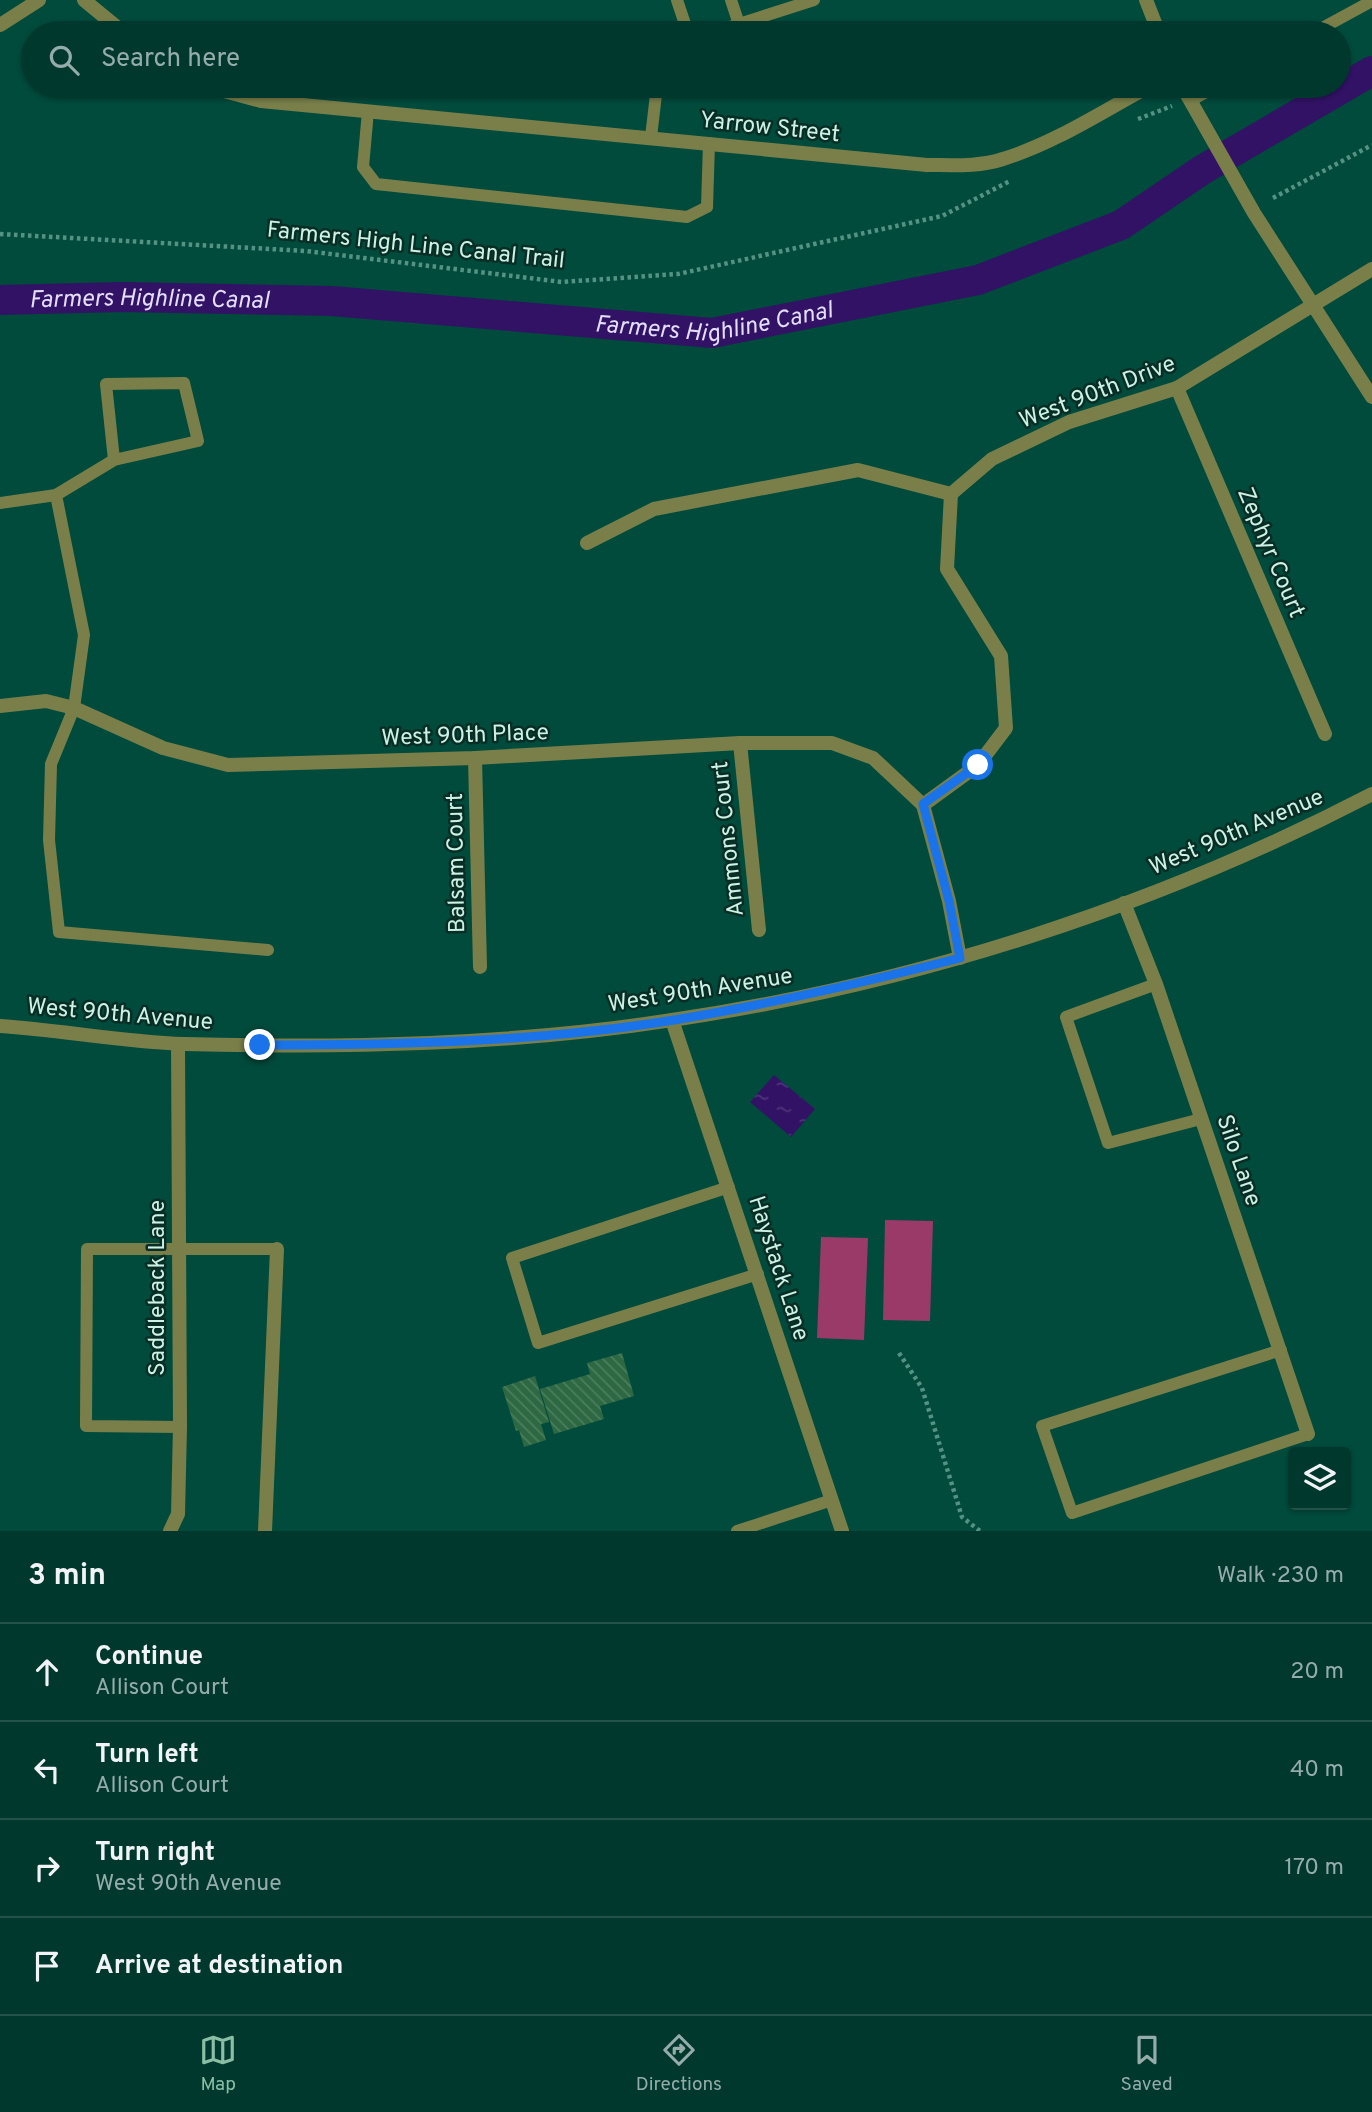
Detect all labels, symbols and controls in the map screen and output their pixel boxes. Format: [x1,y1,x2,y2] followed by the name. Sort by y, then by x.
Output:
[21,21,1351,98] search box
[45,41,83,79] icon: search
[101,43,240,76] text: Search here
[698,107,841,150] street label: Yarrow Street
[265,216,566,277] street label: Farmers High Line Canal Trail
[29,284,271,317] water label: Farmers Highline Canal
[594,296,837,351] water label: Farmers Highline Canal
[1016,350,1180,436] street label: West 90th Drive
[1229,483,1310,622] street label: Zephyr Court
[381,719,549,754] street label: West 90th Place
[962,749,993,780] route start
[707,760,752,918] street label: Ammons Court
[1145,784,1328,883] street label: West 90th Avenue
[442,793,473,933] street label: Balsam Court
[606,963,795,1020] street label: West 90th Avenue
[26,993,214,1038] street label: West 90th Avenue
[244,1029,275,1060] route end
[1208,1111,1267,1210] street label: Silo Lane
[741,1193,815,1345] street label: Haystack Lane
[144,1200,173,1376] street label: Saddleback Lane
[1288,1447,1351,1510] map controls
[1288,1447,1351,1510] button: layers
[28,1558,106,1595] text: 3 min
[1217,1562,1344,1591] text: Walk · 230 m
[95,1641,203,1674] text: Continue
[28,1653,66,1691] icon: ahead
[1290,1658,1344,1687] text: 20 m
[95,1674,229,1703] text: Allison Court
[95,1739,199,1772] text: Turn left
[28,1751,66,1789] icon: left
[1290,1756,1344,1785] text: 40 m
[95,1772,229,1801] text: Allison Court
[95,1837,215,1870] text: Turn right
[28,1849,66,1887] icon: right
[1285,1854,1344,1883] text: 170 m
[95,1870,282,1899] text: West 90th Avenue
[28,1947,66,1985] icon: arrive
[95,1950,343,1983] text: Arrive at destination
[199,2031,237,2097] tab: Map
[636,2031,722,2097] tab: Directions
[1121,2031,1173,2097] tab: Saved

